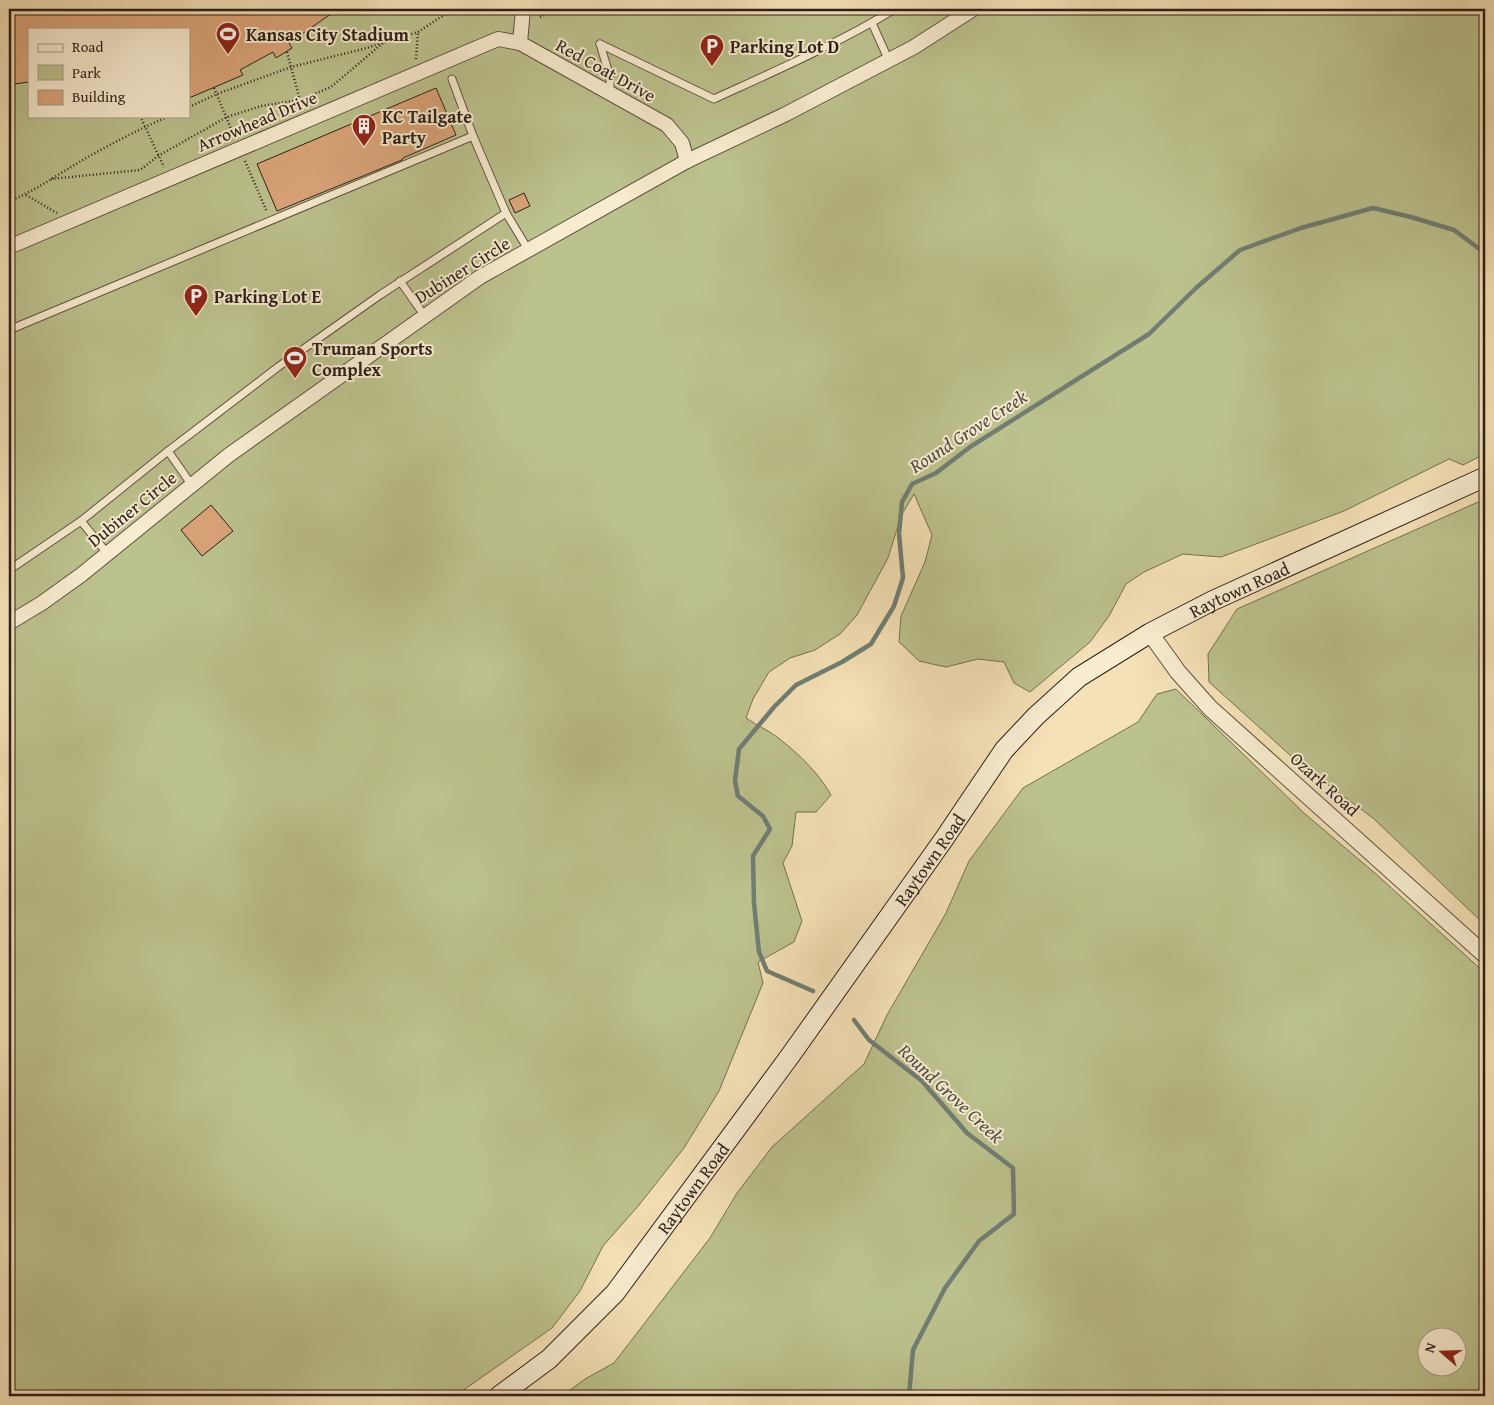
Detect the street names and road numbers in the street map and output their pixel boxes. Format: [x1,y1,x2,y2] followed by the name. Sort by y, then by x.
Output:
[551,31,661,109] street label: Red Coat Drive
[193,84,321,158] street label: Arrowhead Drive
[409,230,515,310] street label: Dubiner Circle
[81,464,183,554] street label: Dubiner Circle
[1184,554,1294,624] street label: Raytown Road
[1284,745,1366,823] street label: Ozark Road
[887,807,971,911] street label: Raytown Road
[650,1136,736,1239] street label: Raytown Road

